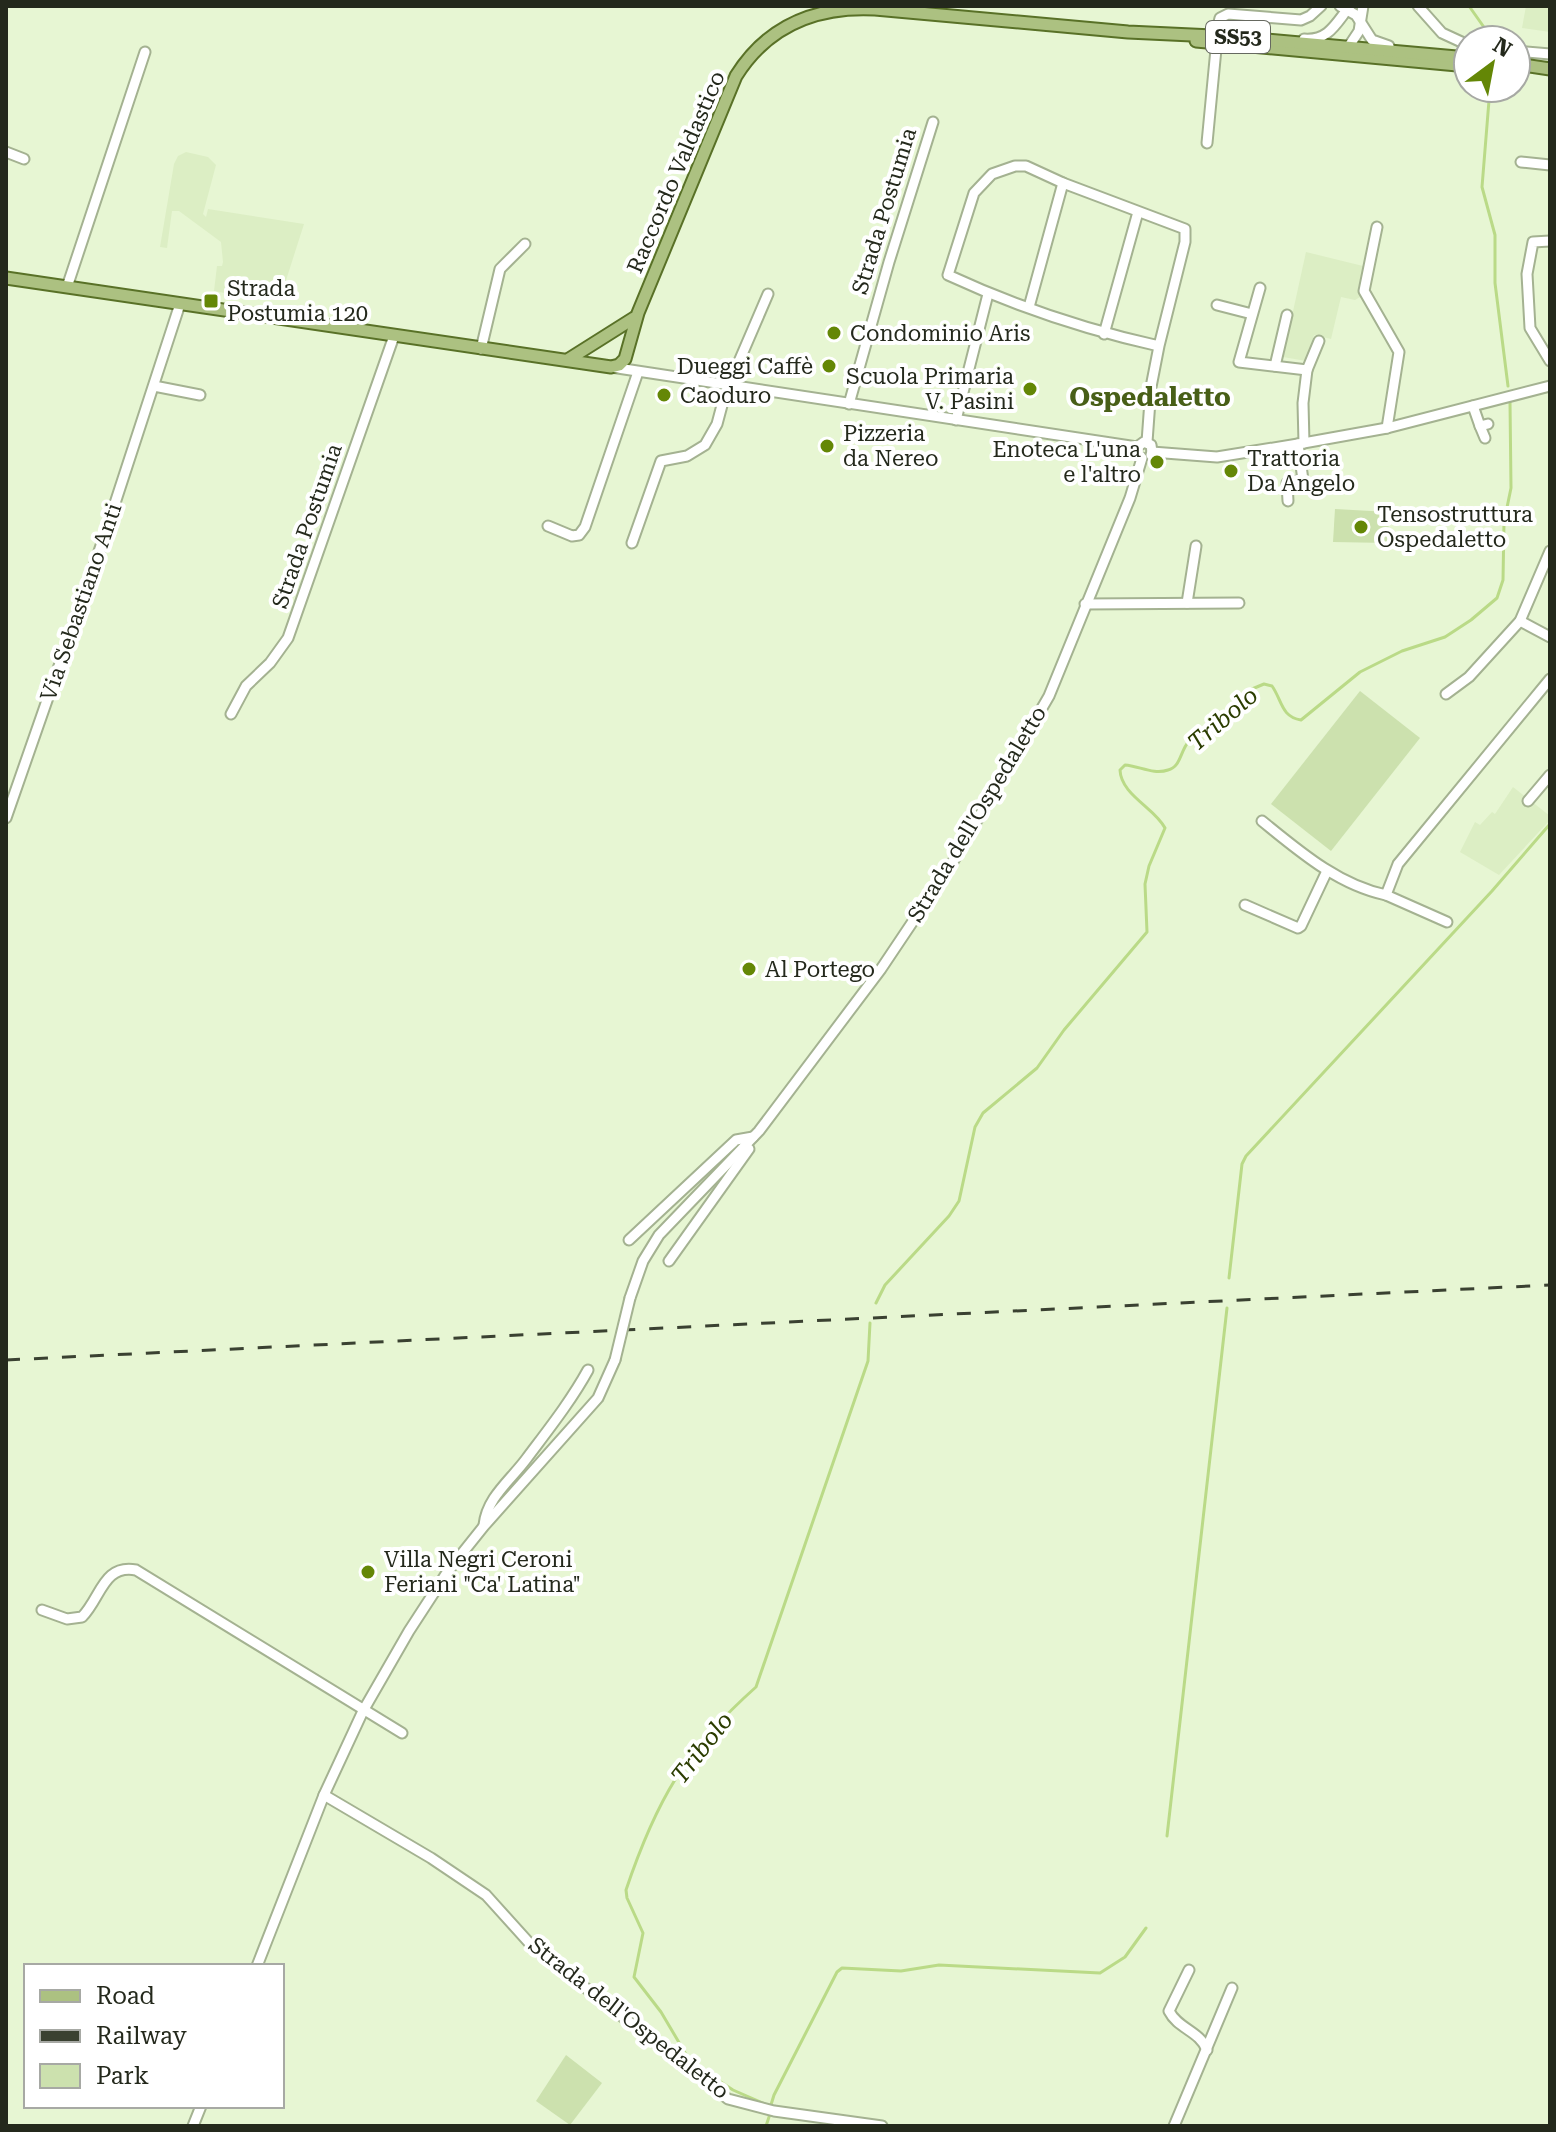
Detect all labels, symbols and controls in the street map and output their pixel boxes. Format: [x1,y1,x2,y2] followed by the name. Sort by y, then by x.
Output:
[1206,21,1270,53] road number: SS53
[1452,24,1532,104] north arrow
[1489,32,1516,63] text: N
[622,67,730,277] street label: Raccordo Valdastico
[847,125,921,297] street label: Strada Postumia
[227,276,368,326] place label: Strada Postumia 120
[202,292,220,310] marker: Strada Postumia 120
[850,321,1031,346] place label: Condominio Aris
[825,324,843,342] marker: Condominio Aris
[677,354,813,379] place label: Dueggi Caffè
[820,357,838,375] marker: Dueggi Caffè
[846,364,1014,414] place label: Scuola Primaria V. Pasini
[1021,380,1039,398] marker: Scuola Primaria V. Pasini
[1069,382,1231,412] district label: Ospedaletto
[680,383,771,408] place label: Caoduro
[655,386,673,404] marker: Caoduro
[843,421,939,471] place label: Pizzeria da Nereo
[818,437,836,455] marker: Pizzeria da Nereo
[992,437,1141,487] place label: Enoteca L'una e l'altro
[267,440,347,612] street label: Strada Postumia
[1247,446,1355,496] place label: Trattoria Da Angelo
[1148,453,1166,471] marker: Enoteca L'una e l'altro
[1222,462,1240,480] marker: Trattoria Da Angelo
[35,500,127,704] street label: Via Sebastiano Anti
[1377,502,1533,552] place label: Tensostruttura Ospedaletto
[1352,518,1370,536] marker: Tensostruttura Ospedaletto
[1182,681,1264,757] water label: Tribolo
[903,702,1051,926] street label: Strada dell'Ospedaletto
[765,957,875,982] place label: Al Portego
[740,960,758,978] marker: Al Portego
[384,1547,581,1597] place label: Villa Negri Ceroni Feriani "Ca' Latina"
[359,1563,377,1581] marker: Villa Negri Ceroni Feriani "Ca' Latina"
[665,1707,739,1789] water label: Tribolo
[524,1932,734,2104] street label: Strada dell'Ospedaletto
[24,1964,284,2108] legend
[96,1982,155,2010] text: Road
[96,2022,187,2050] text: Railway
[96,2062,149,2090] text: Park

